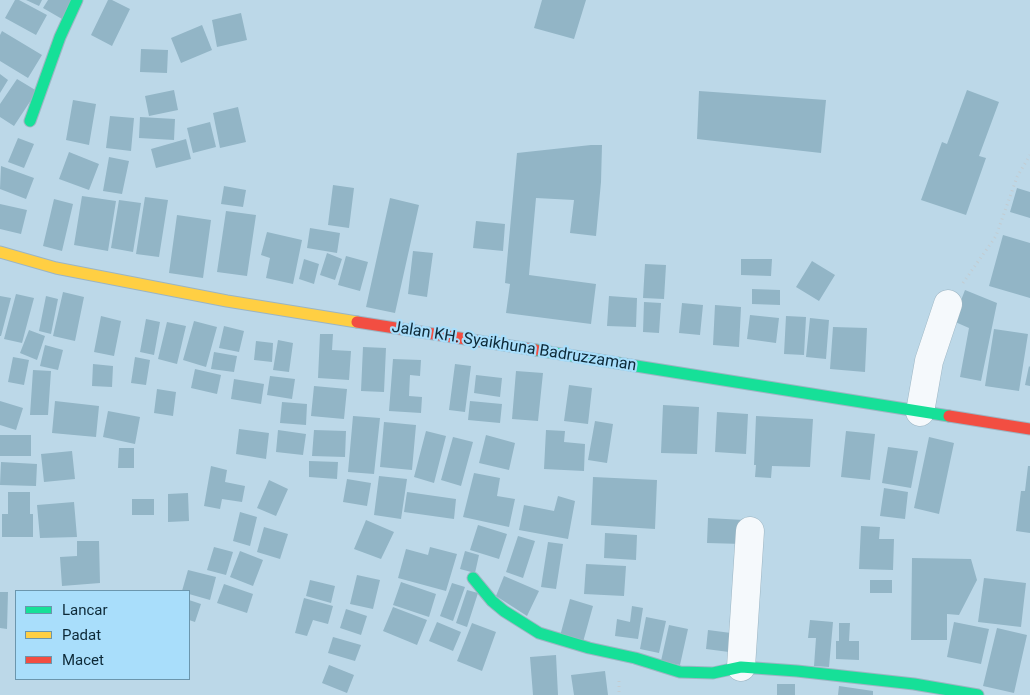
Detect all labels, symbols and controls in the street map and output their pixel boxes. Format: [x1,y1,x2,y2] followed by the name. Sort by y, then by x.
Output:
[390,318,638,376] street label: Jalan KH. Syaikhuna Badruzzaman
[15,590,190,680] legend
[62,601,108,619] text: Lancar
[62,626,101,644] text: Padat
[62,651,104,669] text: Macet

